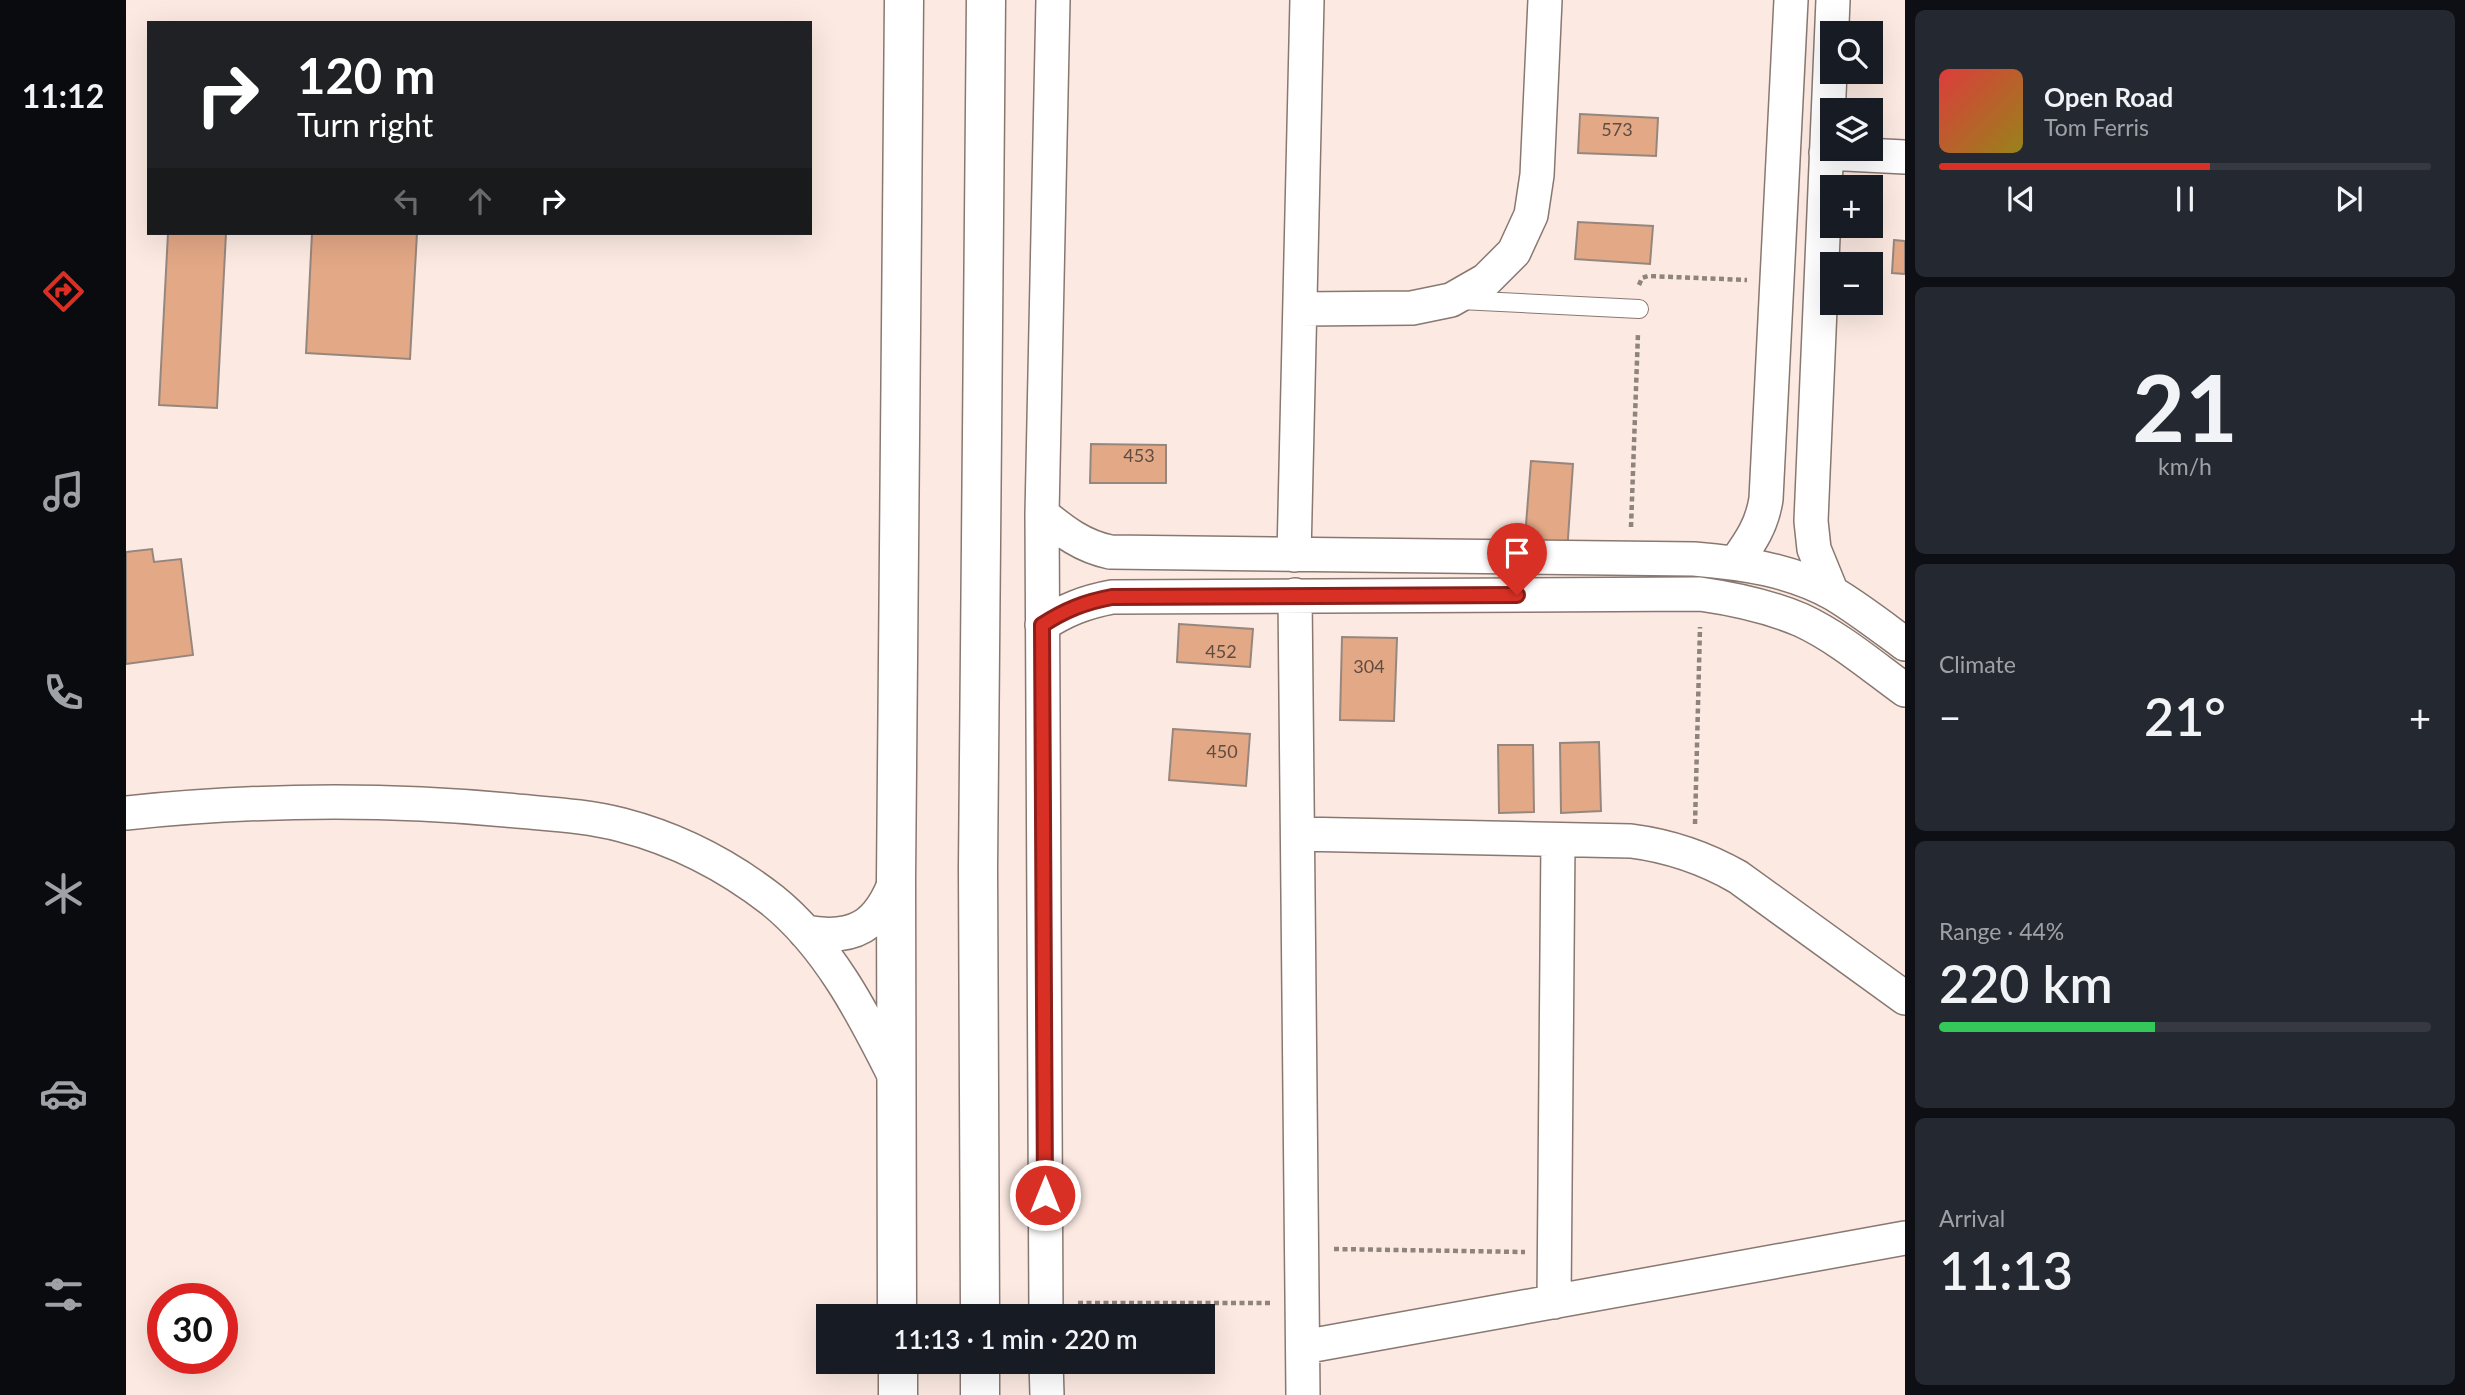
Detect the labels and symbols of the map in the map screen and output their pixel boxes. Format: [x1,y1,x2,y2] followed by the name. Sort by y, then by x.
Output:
[1601,118,1633,140] house number: 573
[1123,444,1155,466] house number: 453
[1487,523,1547,595] pin
[1205,640,1237,662] house number: 452
[1353,655,1385,677] house number: 304
[1206,740,1238,762] house number: 450
[1008,1158,1082,1232] position arrow
[147,1283,238,1374] speed limit sign: 30

